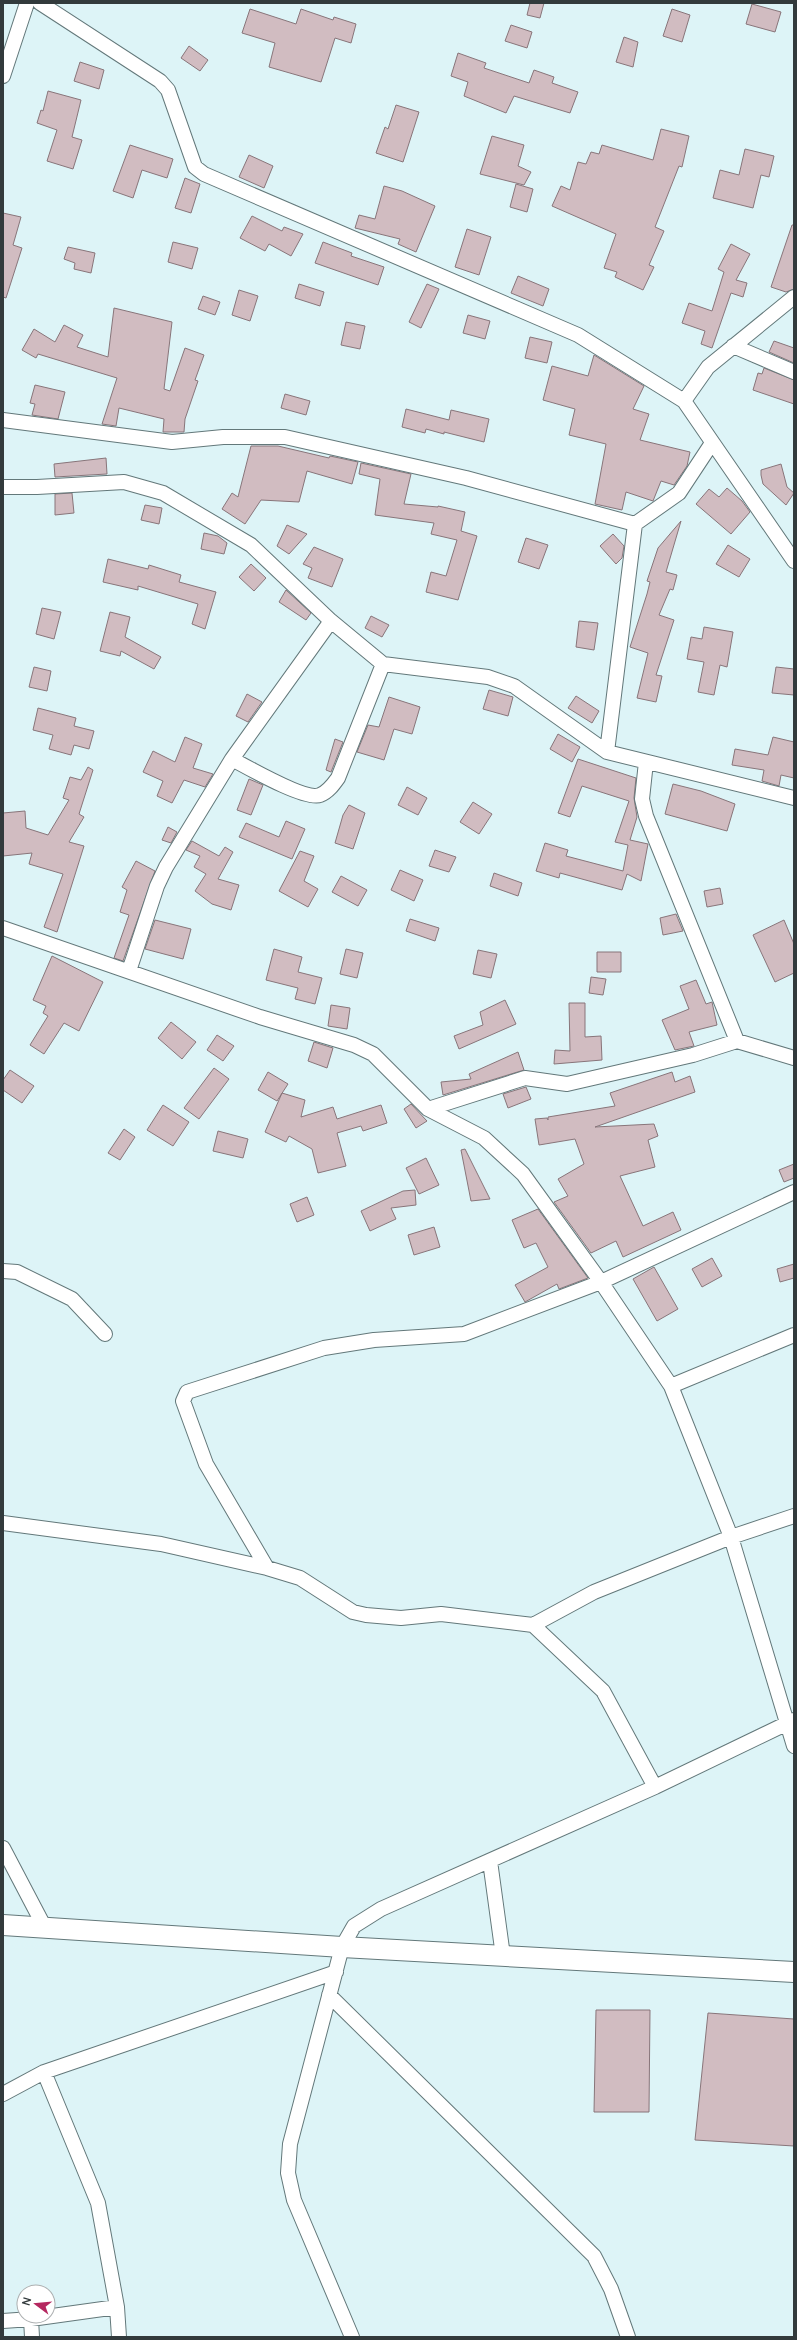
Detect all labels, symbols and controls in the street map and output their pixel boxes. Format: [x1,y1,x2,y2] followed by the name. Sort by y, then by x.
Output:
[16,2284,56,2324] north arrow
[18,2295,34,2307] text: N

